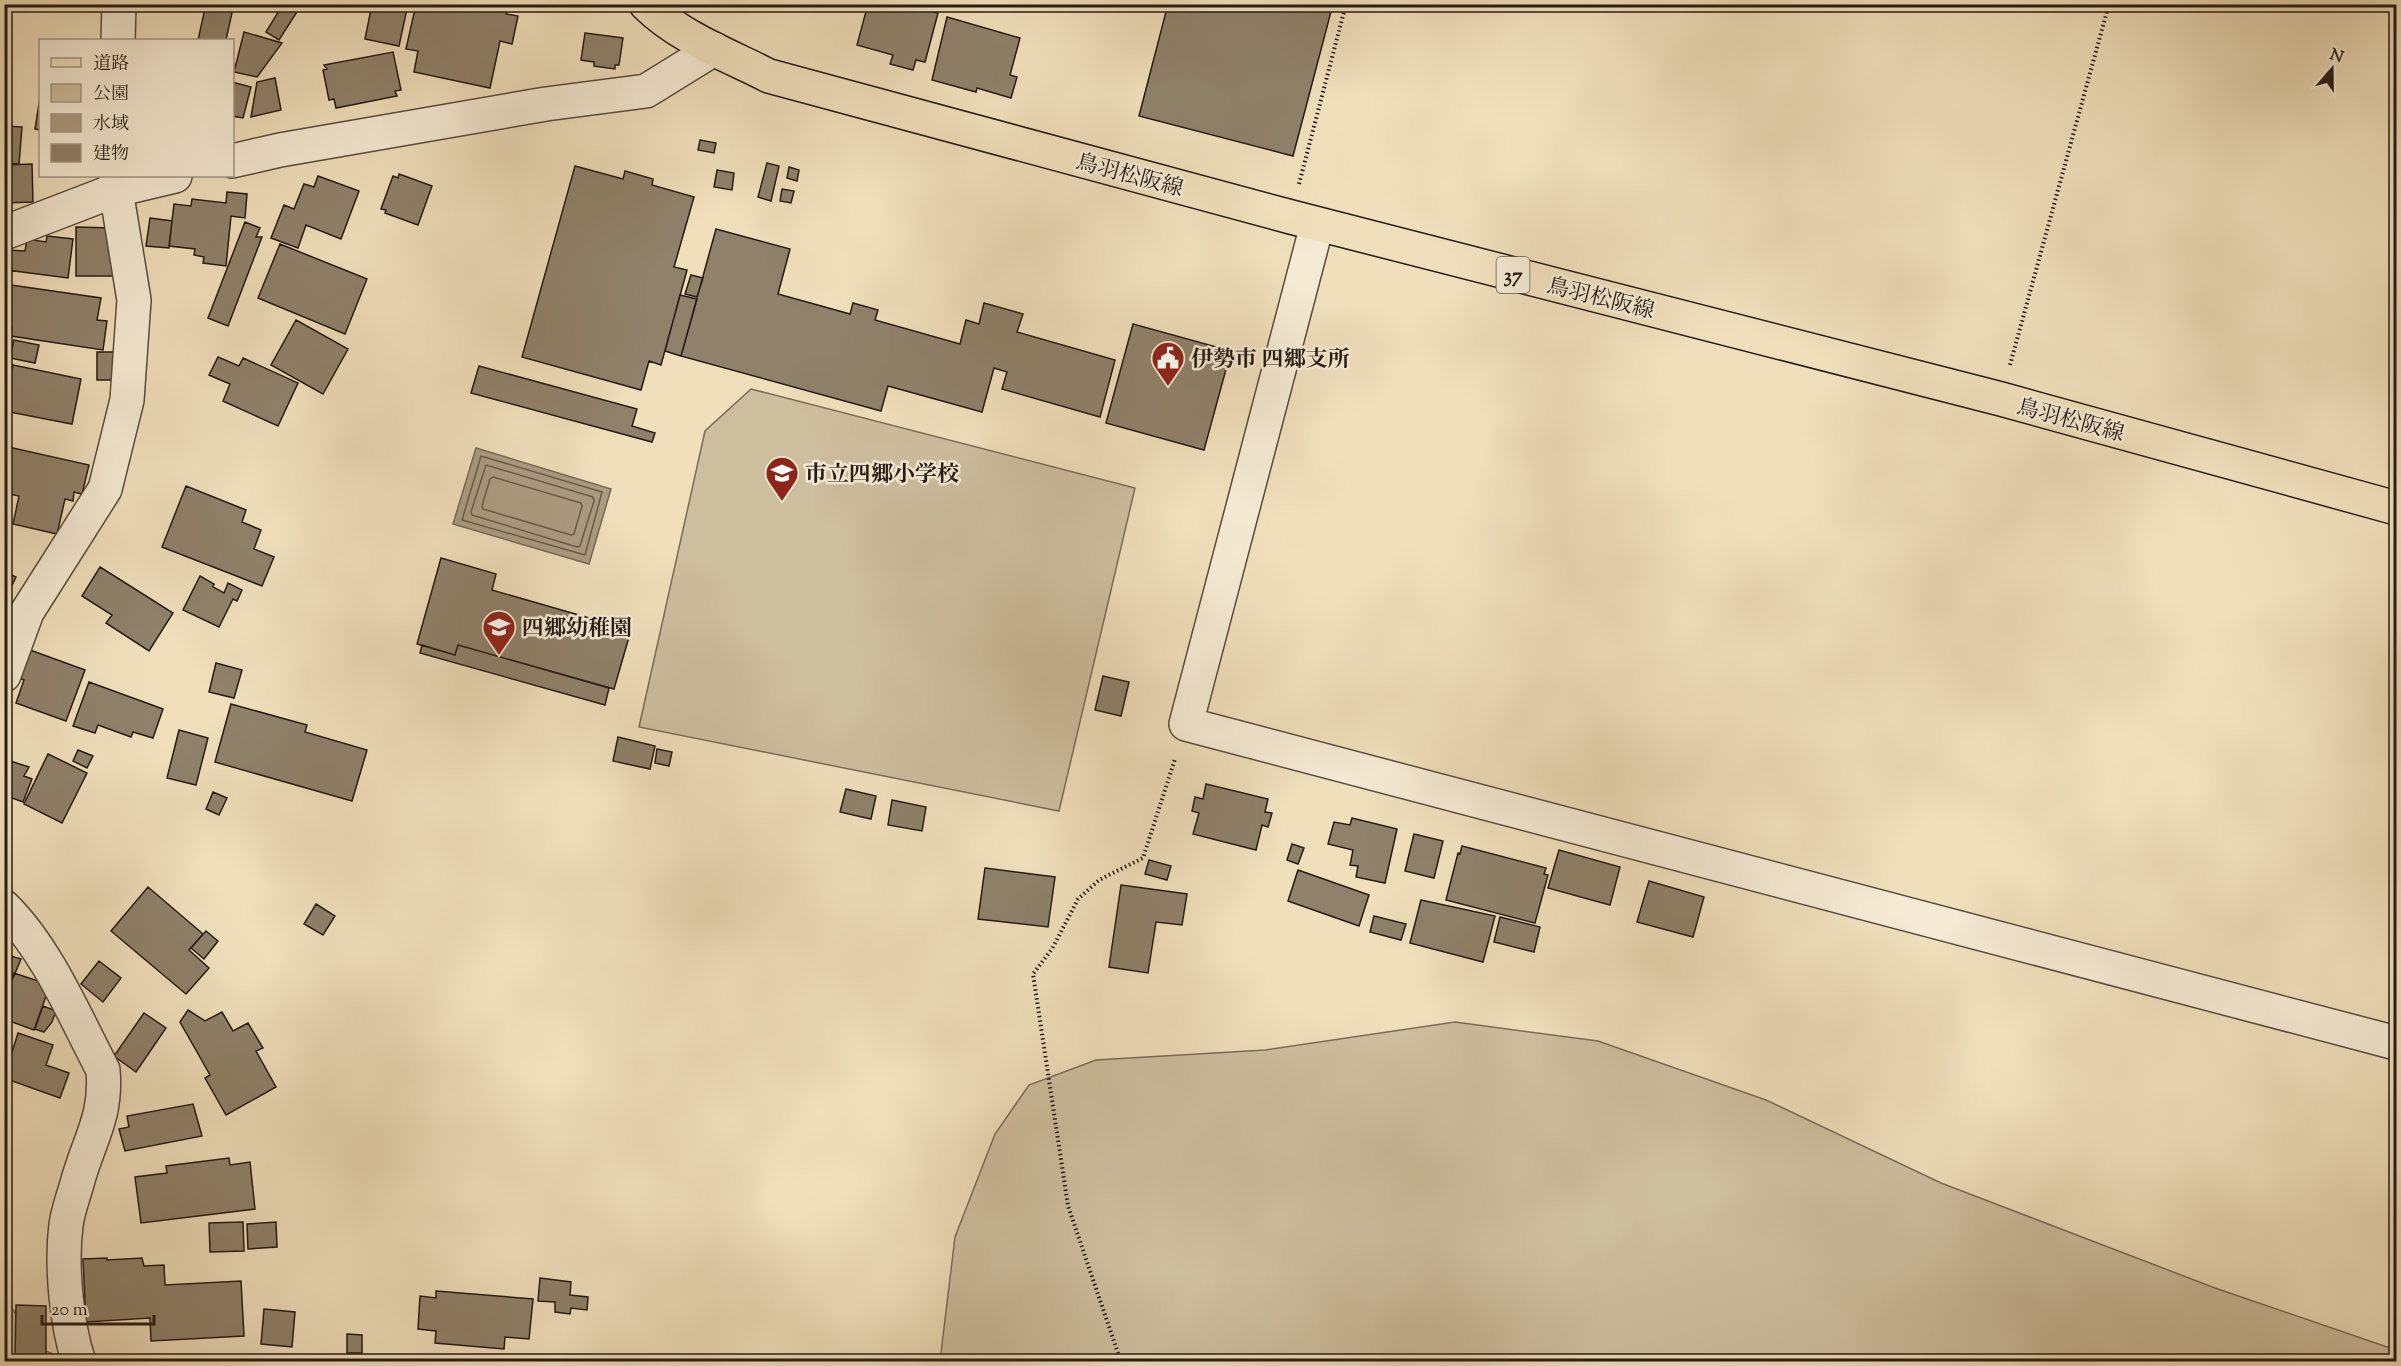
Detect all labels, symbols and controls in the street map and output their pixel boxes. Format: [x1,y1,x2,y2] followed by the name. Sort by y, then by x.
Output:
[39,39,234,177] legend
[2302,39,2362,99] north arrow
[2326,44,2346,70] text: N
[93,52,129,78] text: 道路
[93,82,129,108] text: 公園
[93,112,129,138] text: 水域
[93,142,129,168] text: 建物
[1072,147,1186,207] street label: 鳥羽松阪線
[1496,257,1530,293] road number: 37
[1543,271,1658,329] street label: 鳥羽松阪線
[1150,340,1186,387] public building icon: 伊勢市 四郷支所
[1191,345,1350,377] place label: 伊勢市 四郷支所
[2013,392,2127,452] street label: 鳥羽松阪線
[764,455,800,502] school or university icon: 市立四郷小学校
[805,460,959,492] place label: 市立四郷小学校
[481,609,517,656] school or university icon: 四郷幼稚園
[522,614,632,646] place label: 四郷幼稚園
[42,1288,154,1326] scale bar
[51,1298,88,1324] text: 20 m

